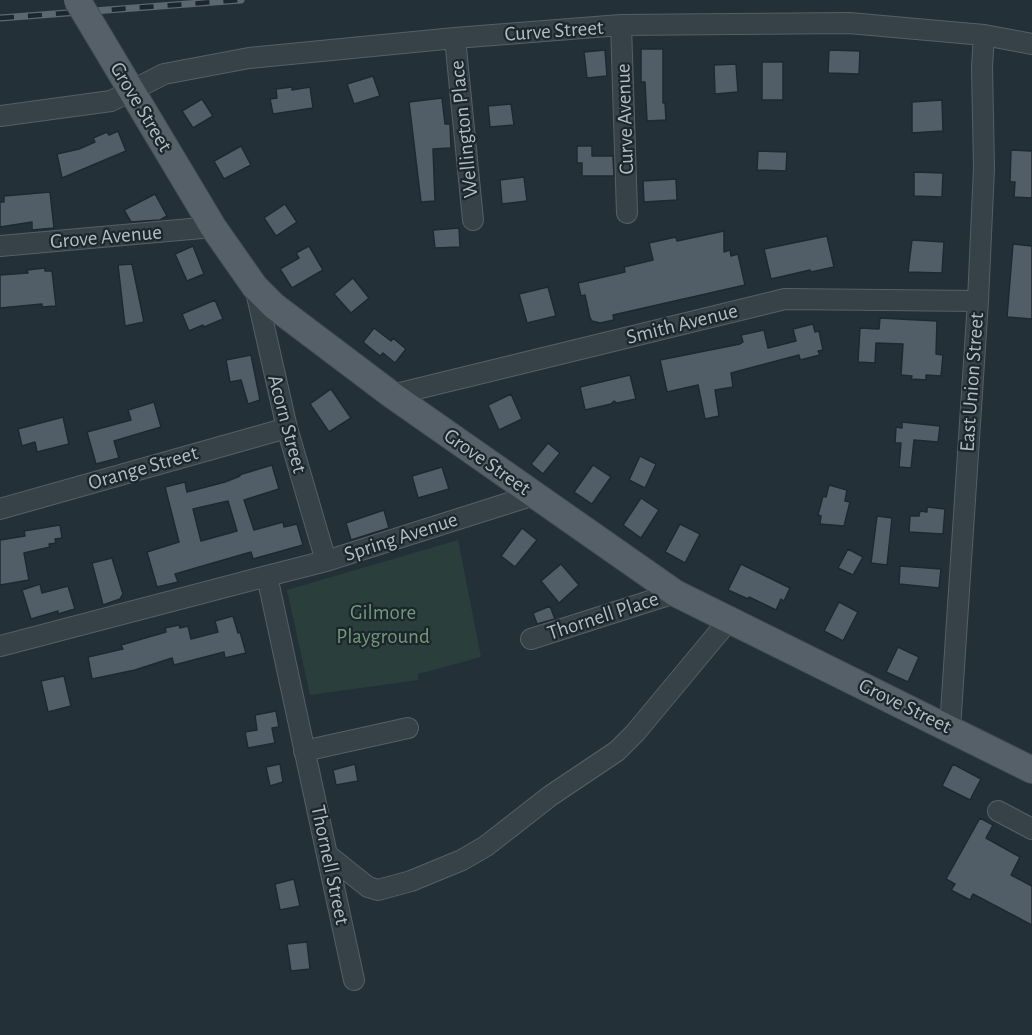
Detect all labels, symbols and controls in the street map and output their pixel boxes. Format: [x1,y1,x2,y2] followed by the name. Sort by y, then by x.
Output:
[504,15,604,47] street label: Curve Street
[104,58,178,156] street label: Grove Street
[444,59,484,199] street label: Wellington Place
[610,63,640,175] street label: Curve Avenue
[49,220,163,254] street label: Grove Avenue
[624,298,740,350] street label: Smith Avenue
[955,311,989,453] street label: East Union Street
[262,372,312,476] street label: Acorn Street
[439,423,535,501] street label: Grove Street
[85,440,201,496] street label: Orange Street
[341,507,461,567] street label: Spring Avenue
[544,586,662,646] street label: Thornell Place
[336,600,430,650] park label: Gilmore Playground
[854,673,956,739] street label: Grove Street
[305,803,355,927] street label: Thornell Street

